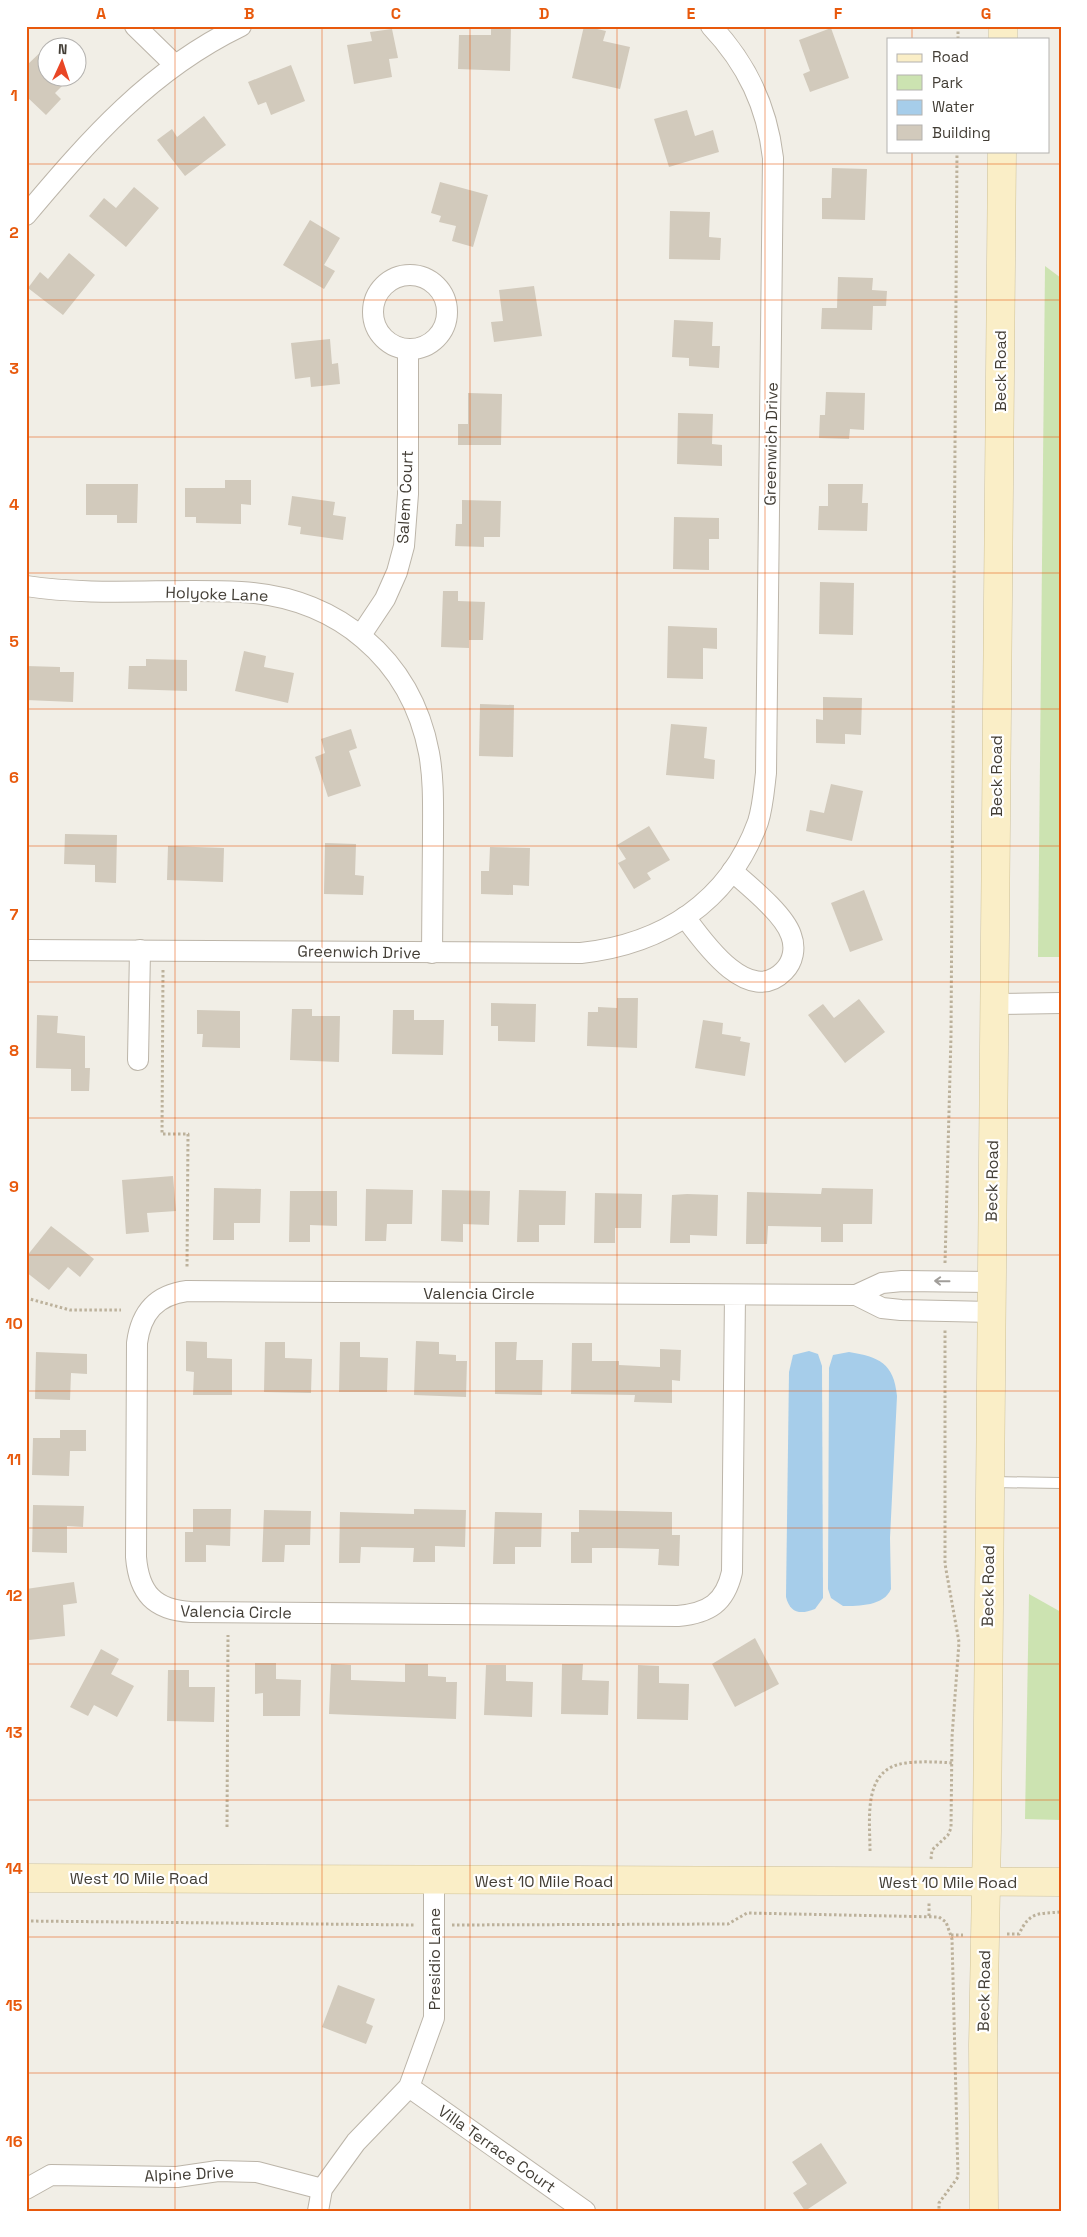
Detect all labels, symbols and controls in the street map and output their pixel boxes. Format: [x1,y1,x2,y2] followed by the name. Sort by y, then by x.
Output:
[96,3,106,24] text: A
[244,3,254,24] text: B
[391,3,401,24] text: C
[539,3,549,24] text: D
[687,3,696,24] text: E
[834,3,843,24] text: F
[981,3,991,24] text: G
[38,38,88,88] north arrow
[887,38,1050,152] legend
[58,40,68,58] text: N
[932,47,969,66] text: Road
[932,73,963,92] text: Park
[10,85,18,106] text: 1
[932,97,975,116] text: Water
[932,123,991,142] text: Building
[9,222,19,243] text: 2
[990,330,1011,412] street label: Beck Road
[9,358,19,379] text: 3
[759,382,783,506] street label: Greenwich Drive
[392,450,418,544] street label: Salem Court
[9,494,19,515] text: 4
[165,582,269,606] street label: Holyoke Lane
[9,631,19,652] text: 5
[986,735,1007,817] street label: Beck Road
[9,767,19,788] text: 6
[10,904,19,925] text: 7
[297,940,421,964] street label: Greenwich Drive
[9,1040,19,1061] text: 8
[981,1140,1003,1222] street label: Beck Road
[9,1176,19,1197] text: 9
[934,1276,950,1286] one-way arrow
[423,1283,535,1304] street label: Valencia Circle
[5,1313,23,1334] text: 10
[7,1449,21,1470] text: 11
[977,1545,999,1627] street label: Beck Road
[6,1585,22,1606] text: 12
[180,1601,292,1623] street label: Valencia Circle
[6,1722,23,1743] text: 13
[5,1858,23,1879] text: 14
[70,1868,208,1889] street label: West 10 Mile Road
[475,1871,613,1892] street label: West 10 Mile Road
[879,1872,1017,1893] street label: West 10 Mile Road
[424,1908,445,2010] street label: Presidio Lane
[973,1950,995,2032] street label: Beck Road
[6,1995,23,2016] text: 15
[434,2100,560,2198] street label: Villa Terrace Court
[5,2131,23,2152] text: 16
[144,2161,234,2187] street label: Alpine Drive

